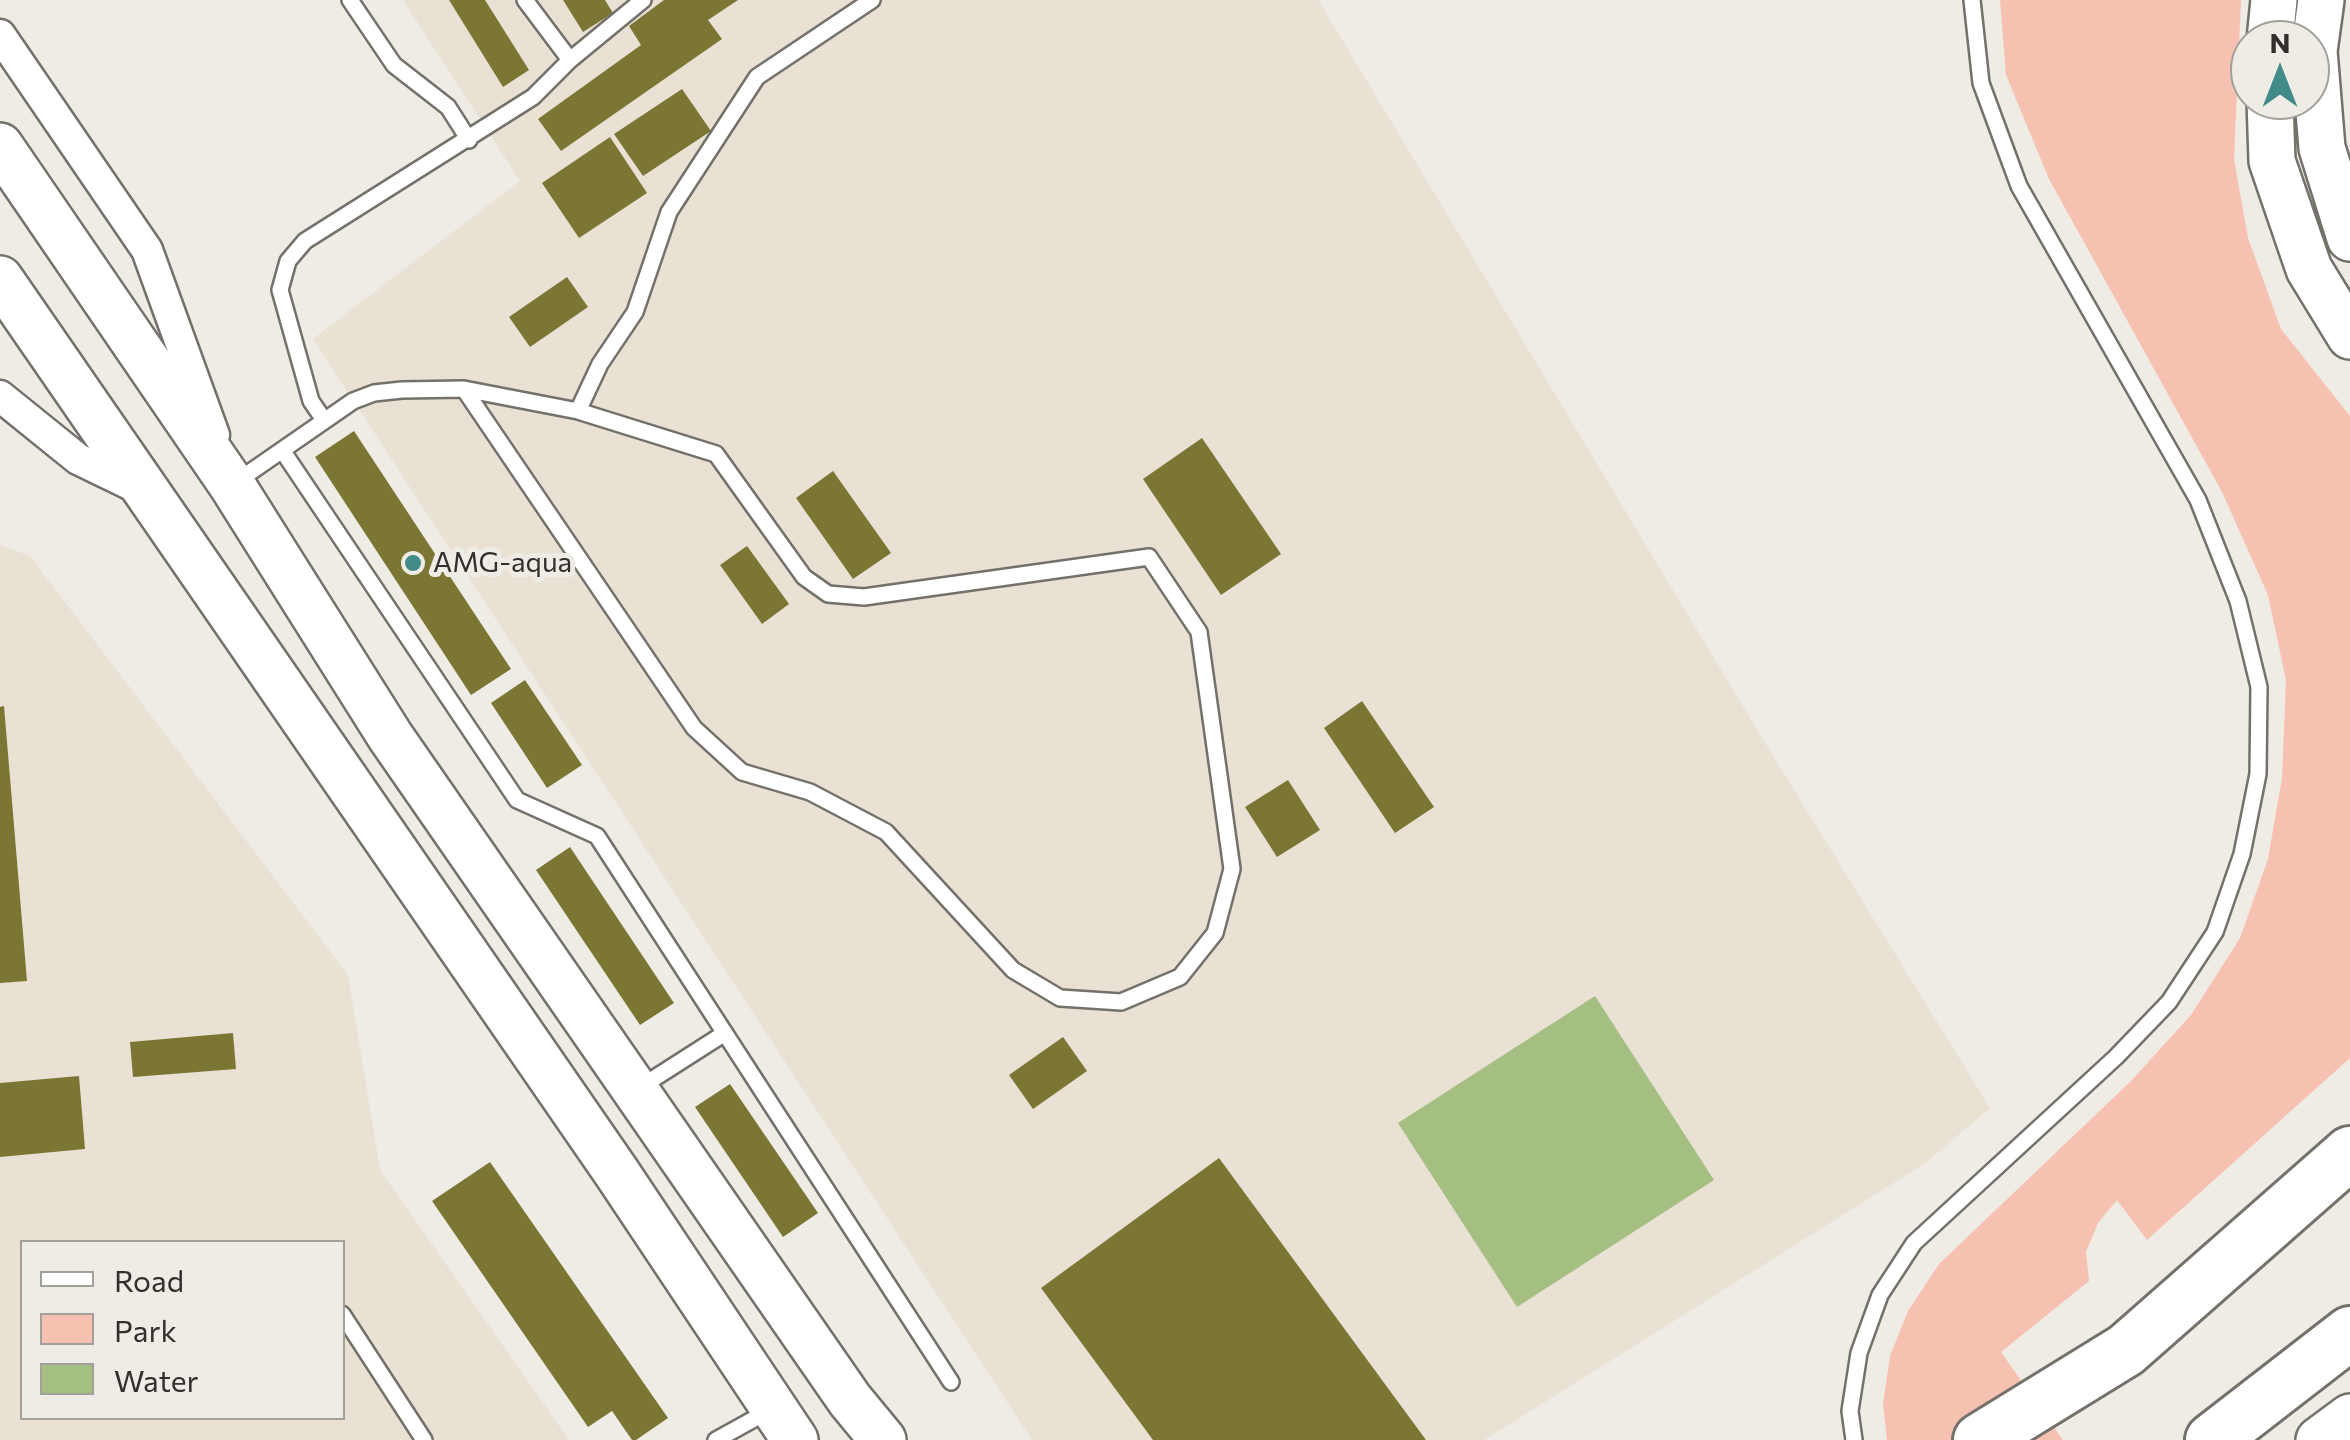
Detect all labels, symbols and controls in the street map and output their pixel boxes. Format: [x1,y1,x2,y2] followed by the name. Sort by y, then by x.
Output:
[2230,20,2330,120] north arrow
[2270,25,2291,59] text: N
[433,546,572,580] place label: AMG-aqua
[402,552,424,574] marker: AMG-aqua
[20,1240,345,1420] legend
[114,1261,184,1298] text: Road
[114,1311,177,1348] text: Park
[114,1361,199,1398] text: Water

